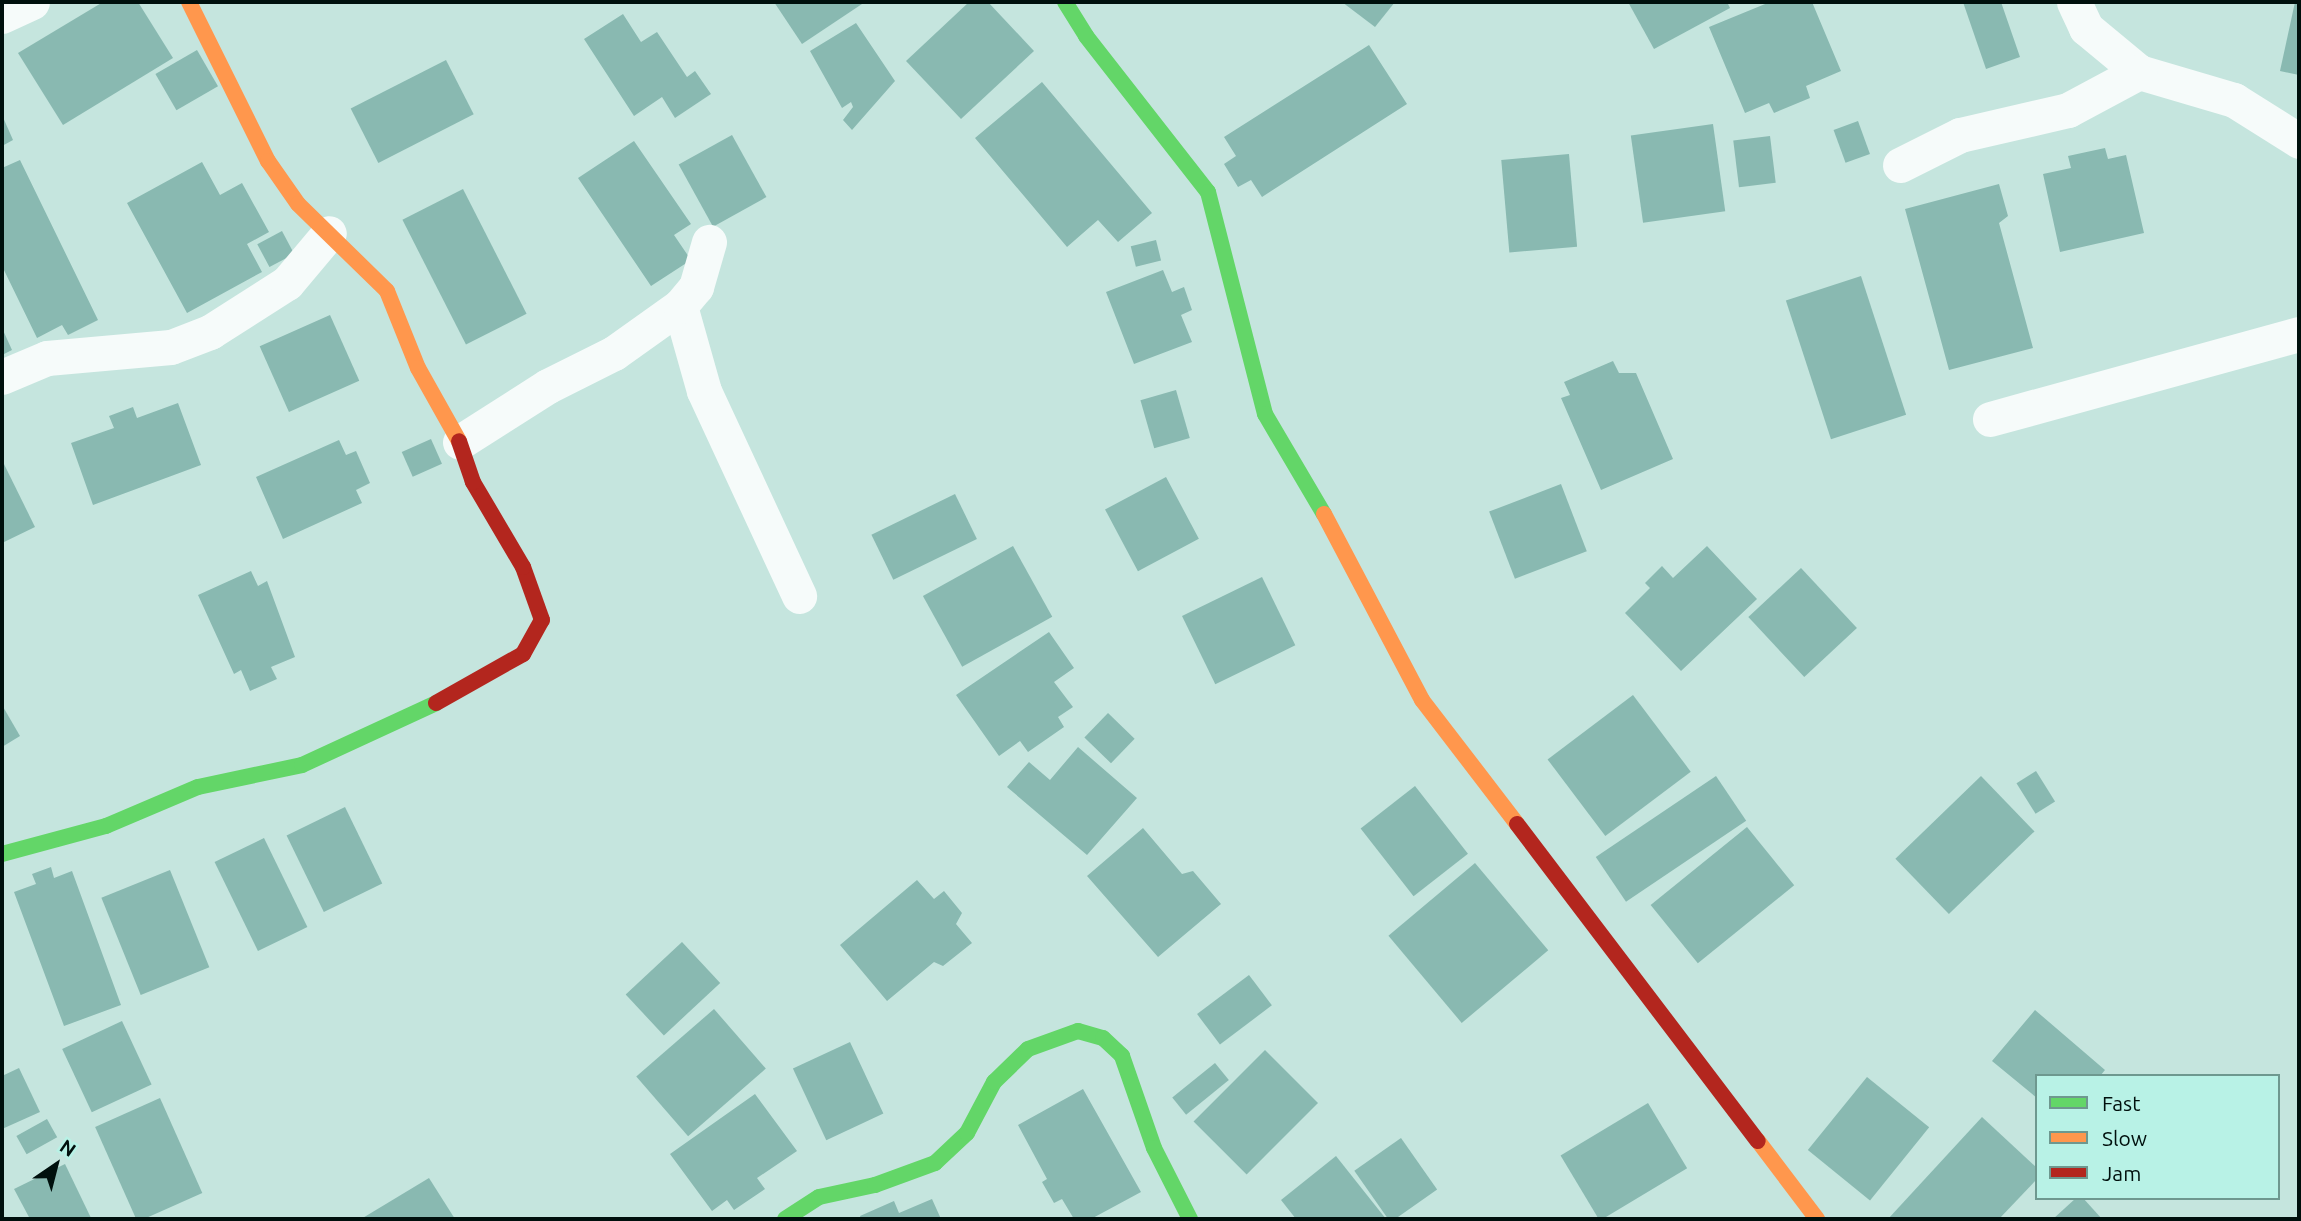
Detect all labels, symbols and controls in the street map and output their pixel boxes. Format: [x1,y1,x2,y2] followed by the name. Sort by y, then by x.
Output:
[2035,1074,2280,1200] legend
[2102,1091,2140,1115] text: Fast
[2102,1126,2147,1150] text: Slow
[21,1130,91,1200] north arrow
[56,1135,80,1161] text: N
[2102,1161,2141,1185] text: Jam

